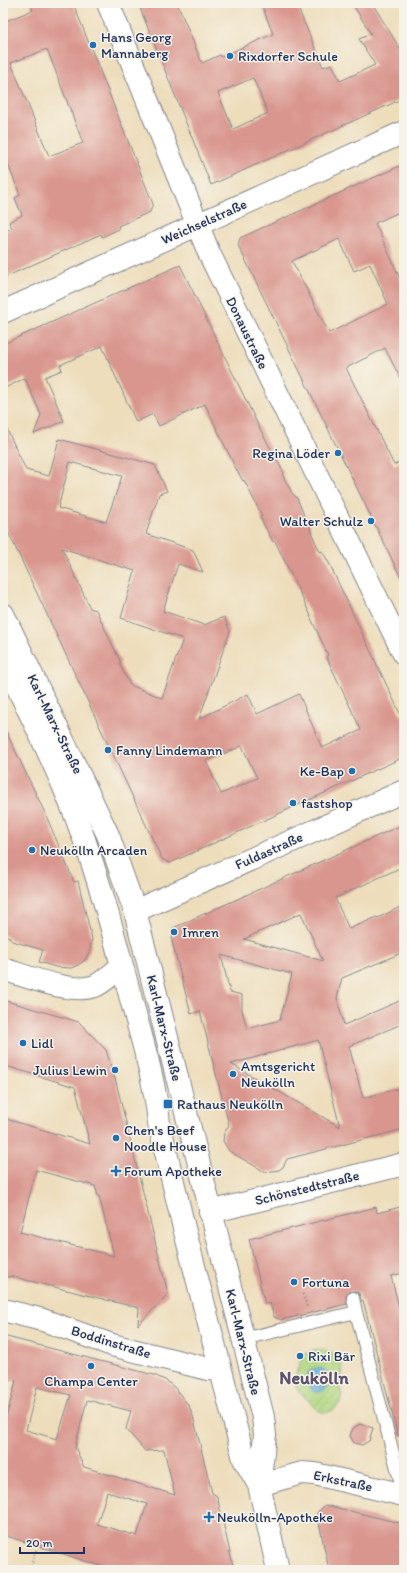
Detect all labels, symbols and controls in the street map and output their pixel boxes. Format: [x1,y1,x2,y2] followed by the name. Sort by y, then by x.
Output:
[101,29,172,62] place label: Hans Georg Mannaberg
[88,40,98,50] marker: Hans Georg Mannaberg
[238,48,338,65] place label: Rixdorfer Schule
[225,51,235,61] marker: Rixdorfer Schule
[158,195,250,248] street label: Weichselstraße
[222,294,272,372] street label: Donaustraße
[252,445,330,462] place label: Regina Löder
[333,448,343,458] marker: Regina Löder
[280,513,363,530] place label: Walter Schulz
[366,516,376,526] marker: Walter Schulz
[23,671,87,777] street label: Karl-Marx-Straße
[116,742,223,759] place label: Fanny Lindemann
[103,745,113,755] marker: Fanny Lindemann
[300,763,344,780] place label: Ke-Bap
[347,766,357,776] marker: Ke-Bap
[301,795,353,812] place label: fastshop
[288,798,298,808] marker: fastshop
[232,828,306,874] street label: Fuldastraße
[40,842,148,859] place label: Neukölln Arcaden
[27,845,37,855] marker: Neukölln Arcaden
[182,924,219,941] place label: Imren
[169,927,179,937] marker: Imren
[143,973,185,1083] street label: Karl-Marx-Straße
[31,1035,53,1052] place label: Lidl
[18,1038,28,1048] marker: Lidl
[241,1058,315,1091] place label: Amtsgericht Neukölln
[33,1062,107,1079] place label: Julius Lewin
[110,1065,120,1075] marker: Julius Lewin
[228,1069,238,1079] marker: Amtsgericht Neukölln
[177,1096,283,1113] place label: Rathaus Neukölln
[162,1098,174,1110] marker: Rathaus Neukölln
[124,1122,207,1155] place label: Chen's Beef Noodle House
[111,1133,121,1143] marker: Chen's Beef Noodle House
[124,1163,222,1180] place label: Forum Apotheke
[111,1166,121,1176] marker: Forum Apotheke
[253,1167,361,1209] street label: Schönstedtstraße
[302,1274,350,1291] place label: Fortuna
[289,1277,299,1287] marker: Fortuna
[222,1287,264,1397] street label: Karl-Marx-Straße
[69,1322,153,1362] street label: Boddinstraße
[308,1348,356,1365] place label: Rixi Bär
[295,1351,305,1361] marker: Rixi Bär
[86,1361,96,1371] marker: Champa Center
[279,1367,350,1389] district label: Neukölln
[44,1373,138,1390] place label: Champa Center
[312,1466,374,1496] street label: Erkstraße
[217,1509,333,1526] place label: Neukölln-Apotheke
[204,1512,214,1522] marker: Neukölln-Apotheke
[20,1529,84,1555] scale bar
[26,1536,53,1550] text: 20 m

